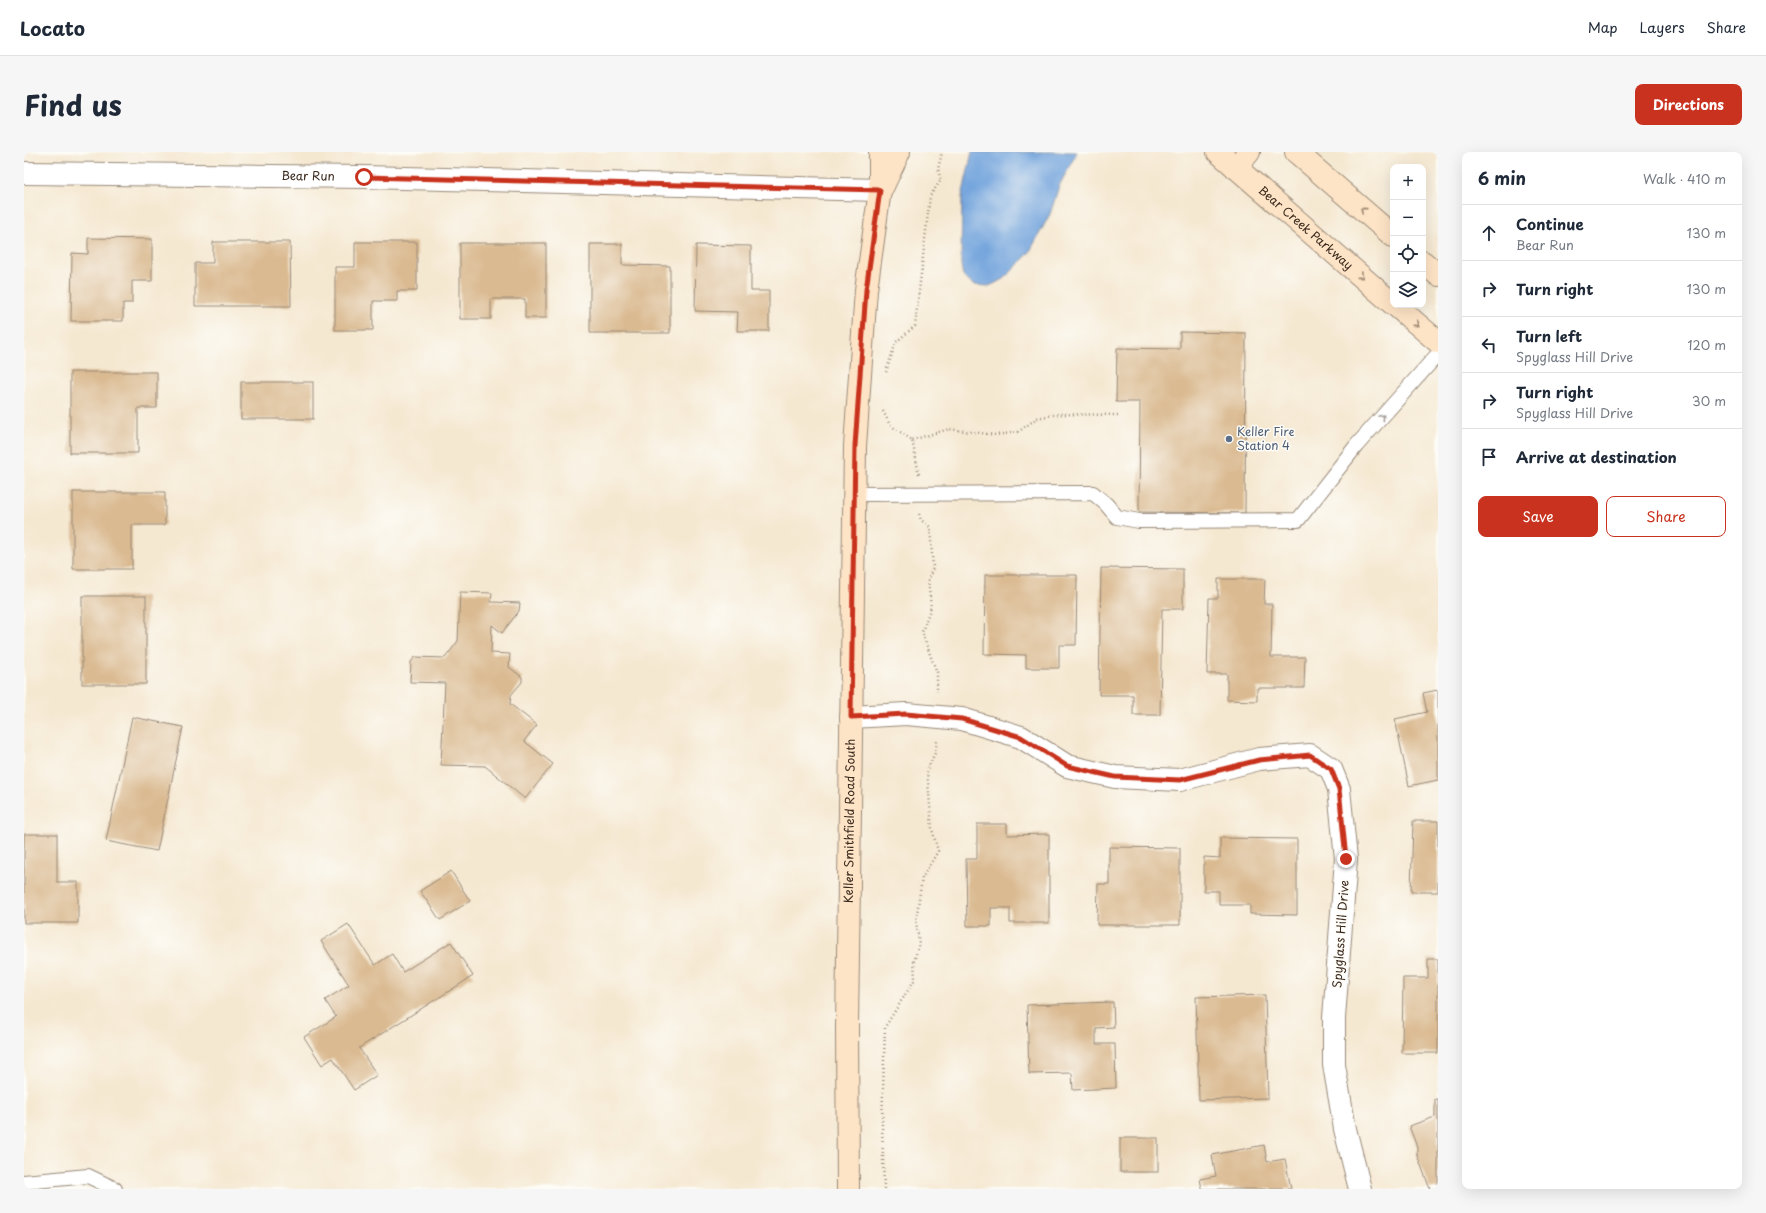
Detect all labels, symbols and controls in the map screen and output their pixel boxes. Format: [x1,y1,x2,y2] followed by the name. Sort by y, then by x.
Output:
[20,14,85,42] text: Locato
[1588,17,1618,38] text: Map
[1640,17,1685,38] text: Layers
[1707,17,1746,38] text: Share
[24,83,122,126] text: Find us
[1635,84,1742,125] button: Directions
[1390,164,1426,308] map controls
[1390,164,1426,200] button: +
[1478,165,1526,191] text: 6 min
[281,166,335,185] street label: Bear Run
[355,168,373,186] route start
[1643,169,1726,188] text: Walk · 410 m
[1255,181,1357,273] street label: Bear Creek Parkway
[1390,200,1426,236] button: −
[1361,208,1368,215] one-way arrow
[1516,212,1584,235] text: Continue
[1478,222,1500,244] icon: ahead
[1687,223,1726,242] text: 130 m
[1516,235,1574,254] text: Bear Run
[1390,236,1426,272] button: locate
[1357,272,1364,279] one-way arrow
[1390,272,1426,308] button: layers
[1516,277,1593,300] text: Turn right
[1478,278,1500,300] icon: right
[1687,279,1726,298] text: 130 m
[1412,319,1419,326] one-way arrow
[1516,324,1582,347] text: Turn left
[1478,334,1500,356] icon: left
[1687,335,1726,354] text: 120 m
[1516,347,1633,366] text: Spyglass Hill Drive
[1516,380,1593,403] text: Turn right
[1478,390,1500,412] icon: right
[1692,391,1726,410] text: 30 m
[1516,403,1633,422] text: Spyglass Hill Drive
[1377,414,1385,422] one-way arrow
[1237,422,1295,454] place label: Keller Fire Station 4
[1224,434,1234,444] marker: Keller Fire Station 4
[1516,445,1677,468] text: Arrive at destination
[1478,446,1500,468] icon: arrive
[1478,496,1598,537] button: Save
[1606,496,1726,537] button: Share
[839,739,859,903] street label: Keller Smithfield Road South
[1337,850,1355,868] route end
[1327,879,1353,989] street label: Spyglass Hill Drive

